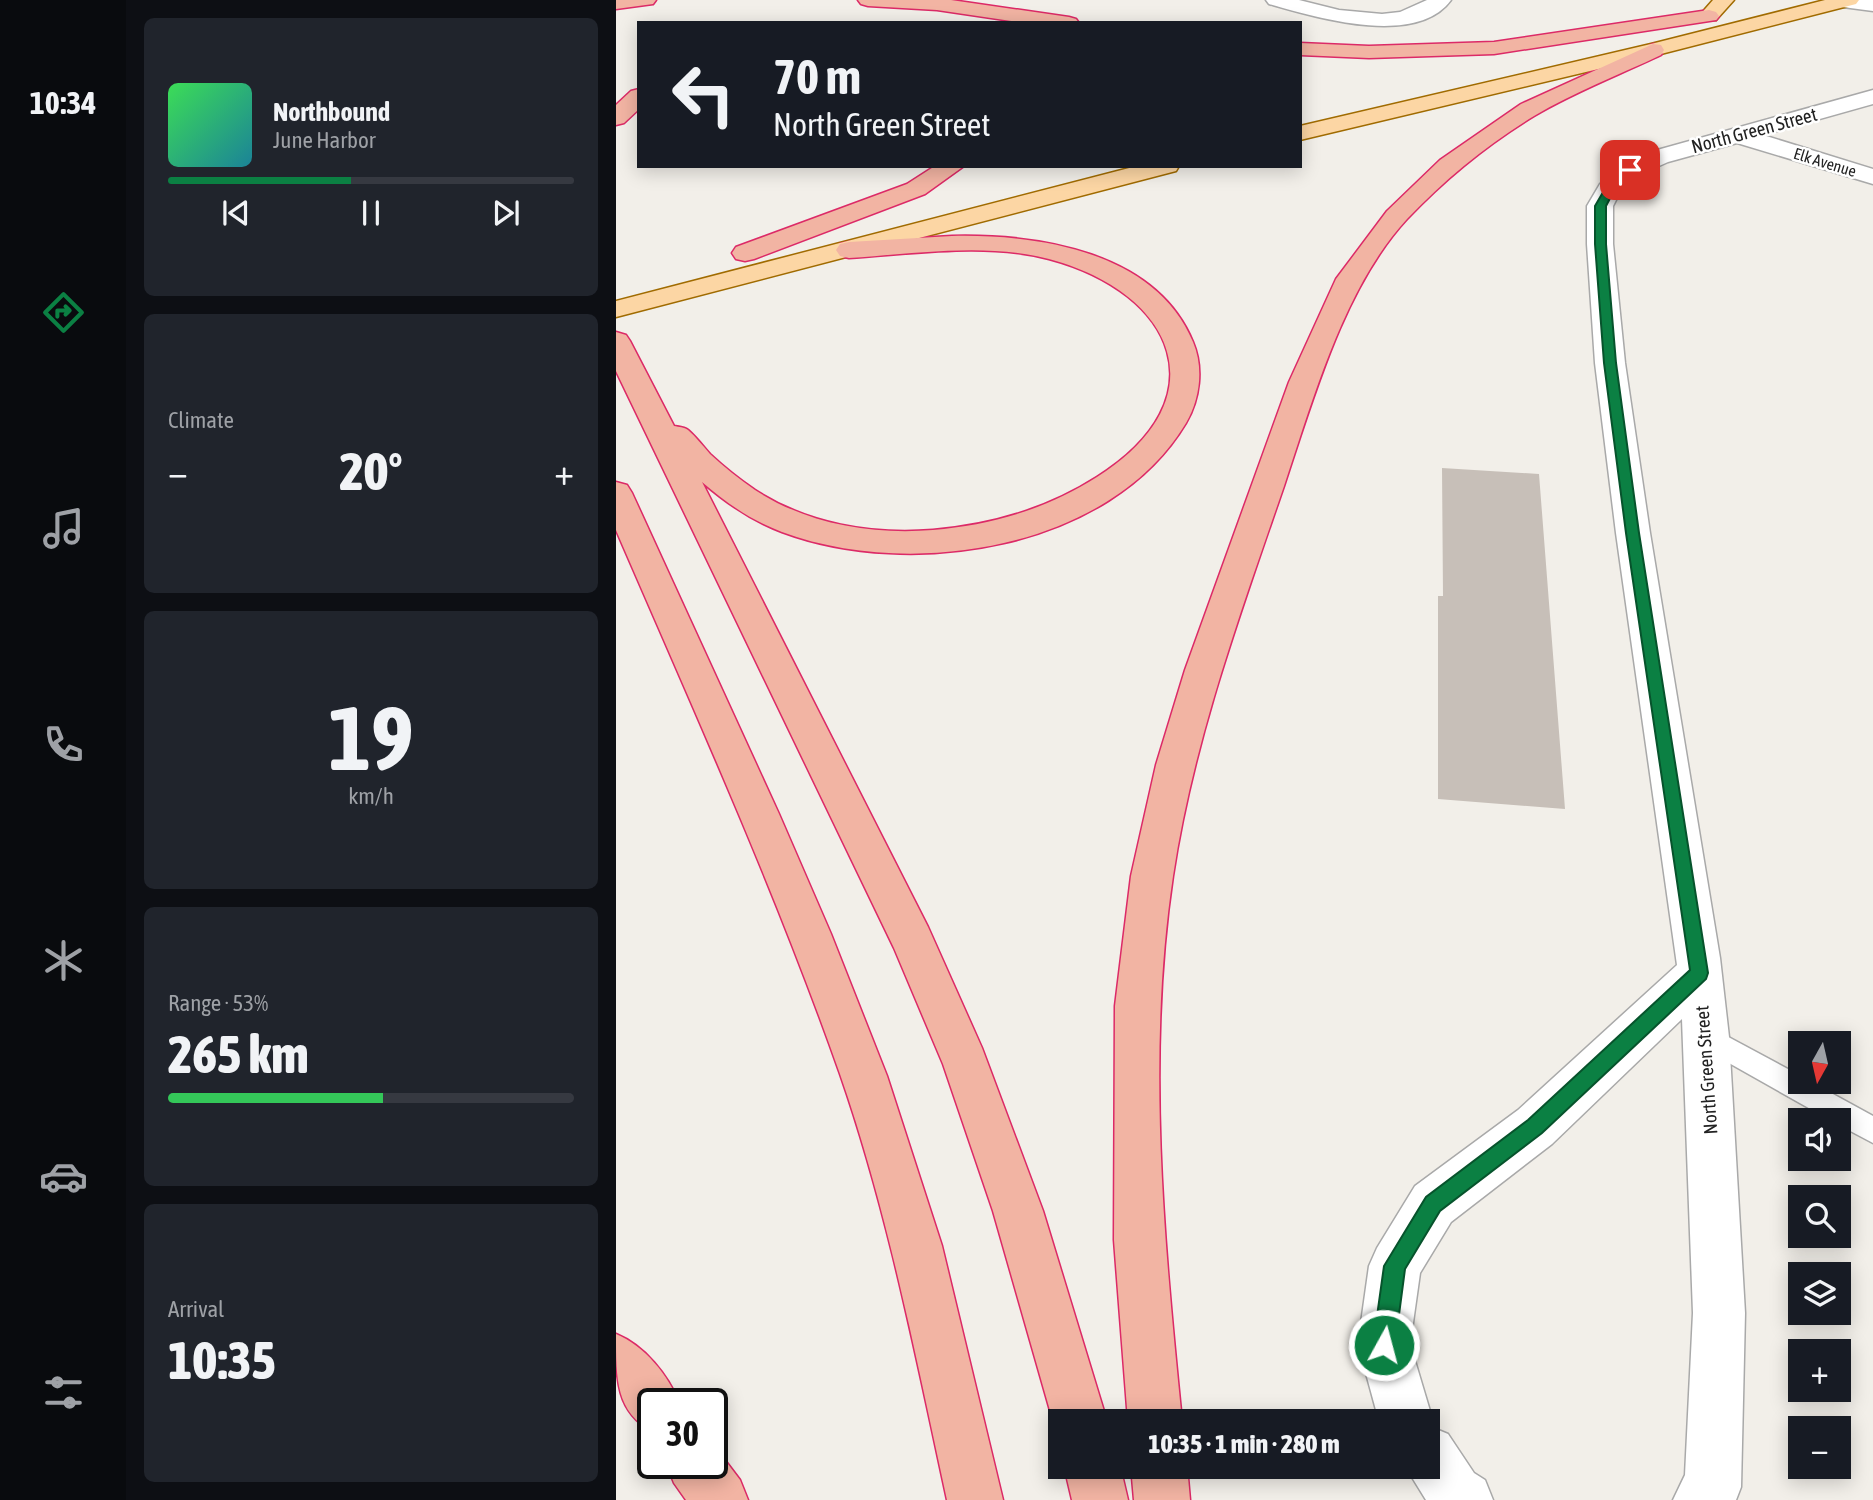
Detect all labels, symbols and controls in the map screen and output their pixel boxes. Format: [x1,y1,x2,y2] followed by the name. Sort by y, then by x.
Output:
[773,48,861,104] text: 70 m
[658,49,749,140] icon: left
[30,84,96,121] text: 10:34
[273,97,390,127] text: Northbound
[1689,103,1819,157] street label: North Green Street
[773,106,991,143] text: North Green Street
[273,127,376,153] text: June Harbor
[1600,140,1660,200] pin
[1791,144,1859,180] street label: Elk Avenue
[1611,151,1649,189] icon: arrive
[217,194,255,232] icon: previous
[352,194,390,232] icon: pause
[487,194,525,232] icon: next
[39,288,88,337] icon: directions
[168,407,234,433] text: Climate
[339,441,403,501] text: 20°
[168,450,188,493] text: −
[554,450,574,493] text: +
[39,504,88,553] icon: music
[328,685,414,789] text: 19
[39,720,88,769] icon: phone
[348,783,394,809] text: km/h
[39,936,88,985] icon: climate
[168,990,268,1016] text: Range · 53%
[1691,1005,1721,1135] street label: North Green Street
[168,1024,309,1084] text: 265 km
[1788,1031,1852,1094] north arrow
[1788,1031,1851,1479] map controls
[1788,1108,1851,1171] button: sound
[39,1152,88,1201] icon: car
[1788,1185,1851,1248] button: search
[1788,1262,1851,1325] button: layers
[168,1296,224,1322] text: Arrival
[1347,1308,1421,1382] position arrow
[168,1330,276,1390] text: 10:35
[1788,1339,1851,1402] button: +
[39,1368,88,1417] icon: filters
[637,1388,728,1479] speed limit sign: 30
[1788,1416,1851,1479] button: −
[1148,1429,1340,1459] text: 10:35 · 1 min · 280 m

